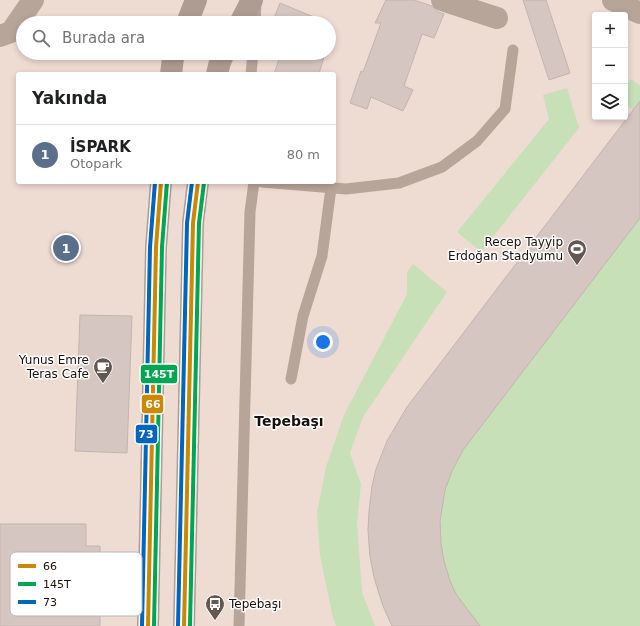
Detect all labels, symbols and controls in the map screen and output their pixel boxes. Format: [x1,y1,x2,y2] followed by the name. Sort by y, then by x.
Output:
[592,12,628,120] map controls
[592,12,628,48] button: +
[16,16,336,60] search box
[30,27,52,49] icon: search
[62,29,145,47] text: Burada ara
[592,48,628,84] button: −
[592,84,628,120] button: layers
[32,88,107,108] text: Yakında
[70,138,131,156] text: İSPARK
[40,147,50,162] text: 1
[287,147,320,162] text: 80 m
[70,156,122,171] text: Otopark
[53,233,79,263] pin: 1
[448,235,563,263] place label: Recep Tayyip Erdoğan Stadyumu
[566,238,588,266] sports icon: Recep Tayyip Erdoğan Stadyumu
[313,332,333,352] your location
[18,353,89,381] place label: Yunus Emre Teras Cafe
[92,356,114,384] cafe icon: Yunus Emre Teras Cafe
[140,364,178,384] line badge: 145T
[144,368,175,381] text: 145T
[141,394,164,414] line badge: 66
[145,398,161,411] text: 66
[254,413,324,429] district label: Tepebaşı
[135,424,158,444] line badge: 73
[138,428,154,441] text: 73
[10,552,142,616] legend
[43,560,57,573] text: 66
[43,578,71,591] text: 145T
[204,593,226,621] bus stop icon: Tepebaşı
[43,596,57,609] text: 73
[228,597,281,611] place label: Tepebaşı

